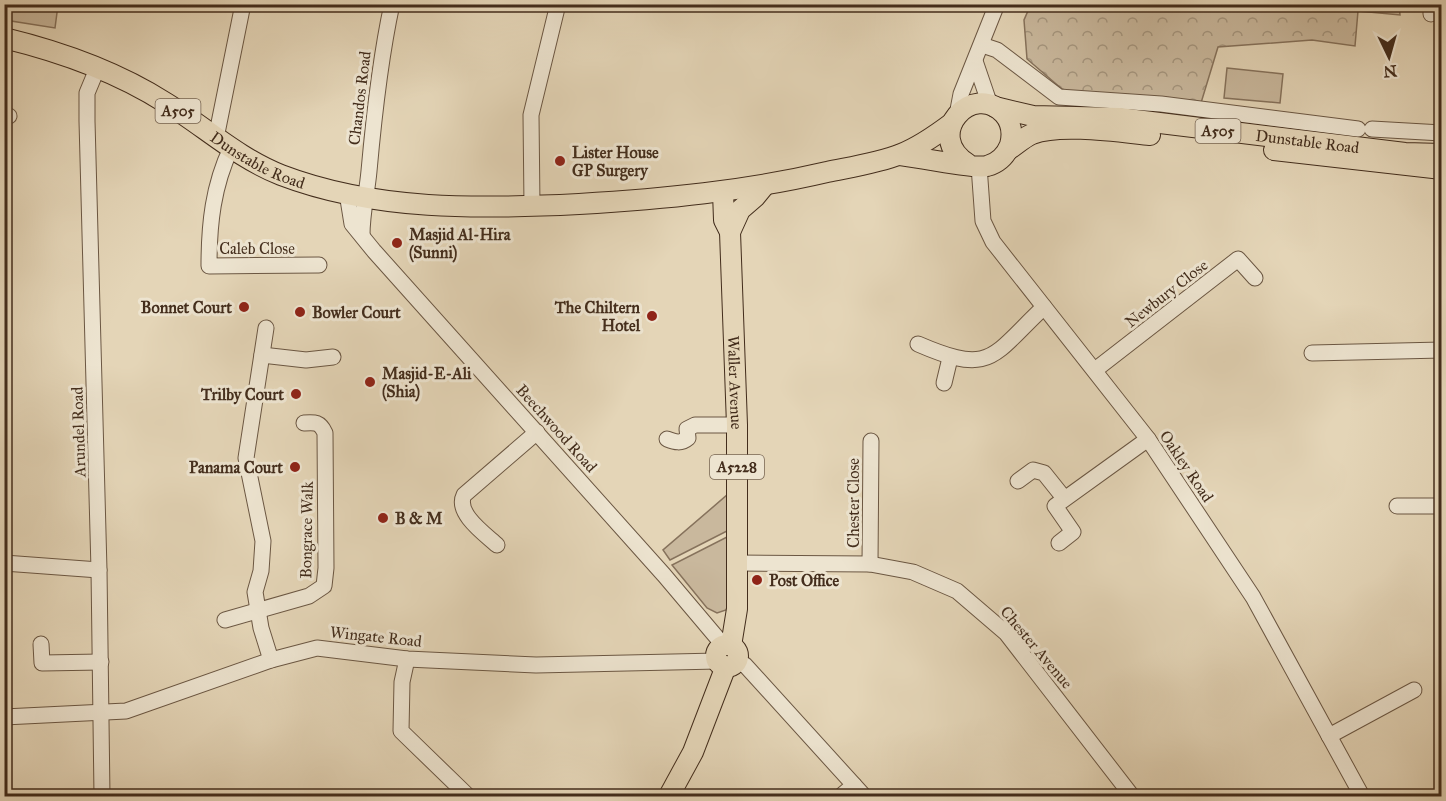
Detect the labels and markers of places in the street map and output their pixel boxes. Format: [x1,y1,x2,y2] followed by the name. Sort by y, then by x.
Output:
[572,143,659,181] place label: Lister House GP Surgery
[553,154,567,168] marker: Lister House GP Surgery
[409,225,512,263] place label: Masjid Al-Hira (Sunni)
[390,236,404,250] marker: Masjid Al-Hira (Sunni)
[141,298,232,317] place label: Bonnet Court
[554,298,641,335] place label: The Chiltern Hotel
[237,300,251,314] marker: Bonnet Court
[312,303,401,322] place label: Bowler Court
[293,305,307,319] marker: Bowler Court
[645,309,659,323] marker: The Chiltern Hotel
[382,364,472,402] place label: Masjid-E-Ali (Shia)
[363,375,377,389] marker: Masjid-E-Ali (Shia)
[200,385,284,405] place label: Trilby Court
[289,387,303,401] marker: Trilby Court
[189,458,283,477] place label: Panama Court
[288,460,302,474] marker: Panama Court
[395,509,443,528] place label: B & M
[376,511,390,525] marker: B & M
[769,571,840,590] place label: Post Office
[750,573,764,587] marker: Post Office

